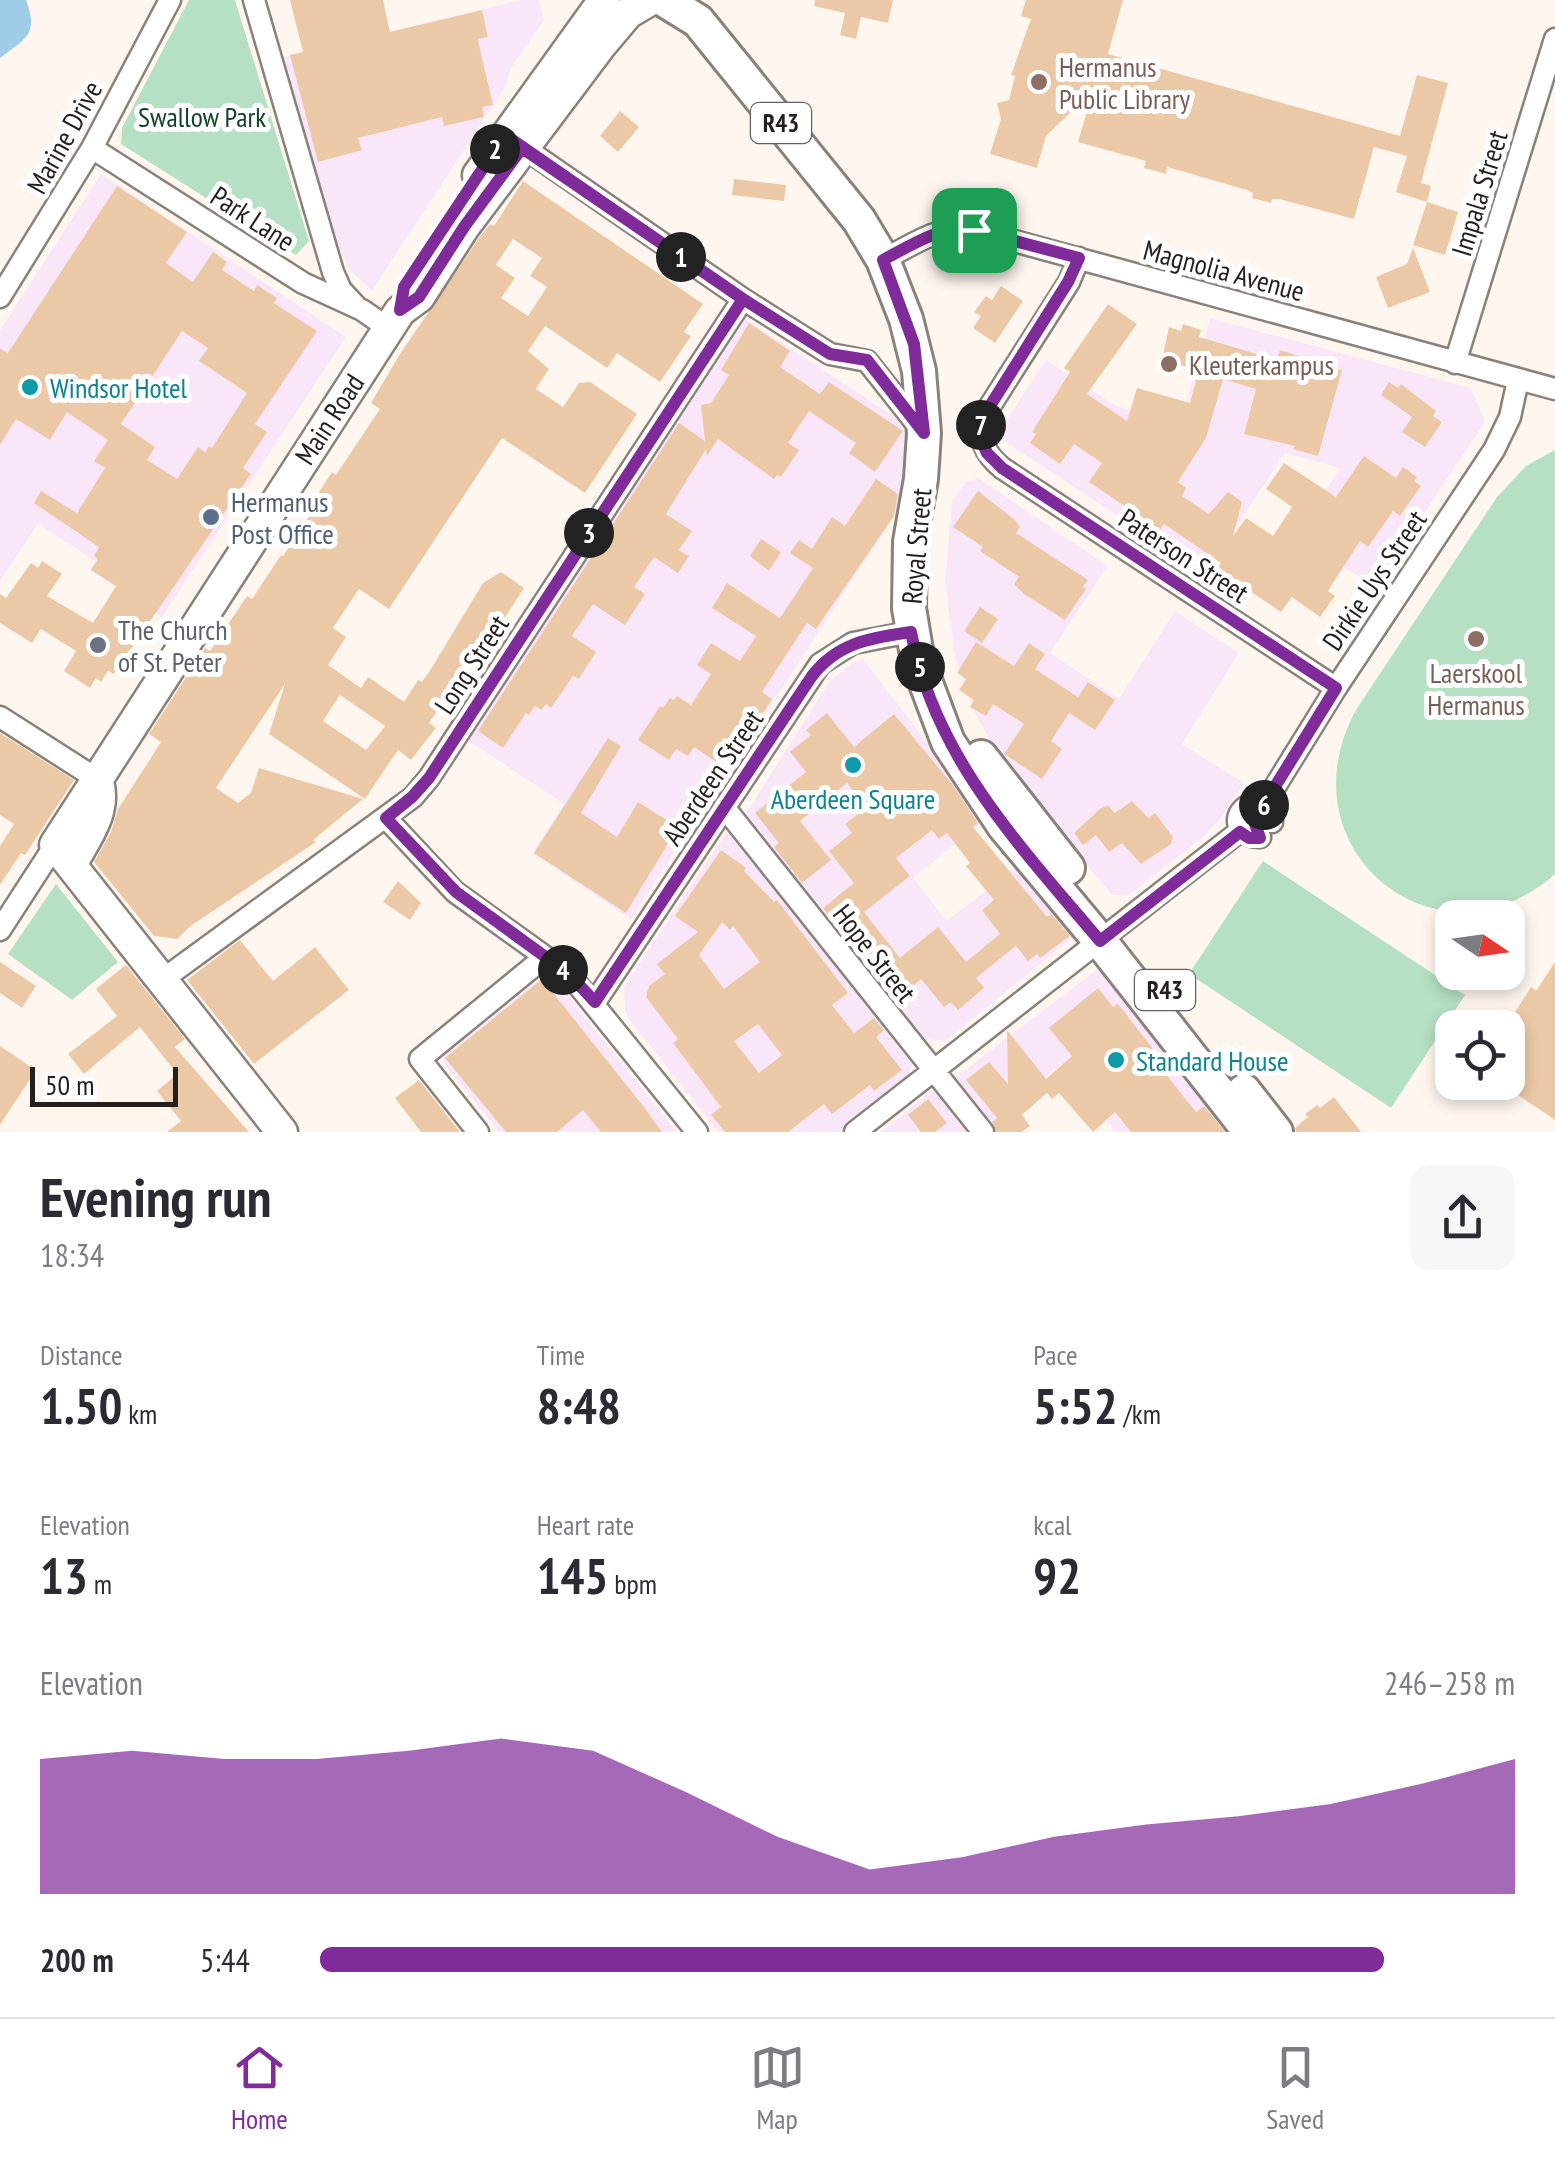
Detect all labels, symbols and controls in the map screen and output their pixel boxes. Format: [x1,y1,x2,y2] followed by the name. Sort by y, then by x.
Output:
[1059,48,1191,117] place label: Hermanus Public Library
[1028,71,1050,93] marker: Hermanus Public Library
[18,74,110,200] street label: Marine Drive
[138,98,266,135] park label: Swallow Park
[751,103,811,143] road number: R43
[470,124,520,174] pin: 2
[1442,125,1516,260] street label: Impala Street
[488,130,502,167] text: 2
[204,177,302,259] street label: Park Lane
[932,188,1017,273] pin
[947,203,1002,258] icon: arrive
[1139,231,1309,309] street label: Magnolia Avenue
[656,232,706,282] pin: 1
[674,238,688,275] text: 1
[1189,346,1334,383] place label: Kleuterkampus
[1158,353,1180,375] marker: Kleuterkampus
[286,367,372,471] street label: Main Road
[50,369,188,406] place label: Windsor Hotel
[19,376,41,398] marker: Windsor Hotel
[956,400,1006,450] pin: 7
[974,406,988,443] text: 7
[231,483,334,552] place label: Hermanus Post Office
[893,486,940,606] street label: Royal Street
[1112,499,1256,611] street label: Paterson Street
[1314,503,1435,657] street label: Dirkie Uys Street
[200,506,222,528] marker: Hermanus Post Office
[564,508,614,558] pin: 3
[582,514,596,551] text: 3
[425,607,517,721] street label: Long Street
[118,611,228,680] place label: The Church of St. Peter
[1465,628,1487,650] marker: Laerskool Hermanus
[87,634,109,656] marker: The Church of St. Peter
[895,642,945,692] pin: 5
[913,648,927,685] text: 5
[1427,654,1525,723] place label: Laerskool Hermanus
[653,702,771,852] street label: Aberdeen Street
[842,754,864,776] marker: Aberdeen Square
[771,780,935,817] place label: Aberdeen Square
[1239,780,1289,830] pin: 6
[1257,786,1271,823] text: 6
[825,896,925,1010] street label: Hope Street
[1435,900,1525,990] north arrow
[1435,900,1525,1100] map controls
[538,945,588,995] pin: 4
[556,951,570,988] text: 4
[1135,970,1195,1010] road number: R43
[1435,1010,1525,1100] button: locate
[1136,1042,1289,1079] place label: Standard House
[1105,1049,1127,1071] marker: Standard House
[30,1062,178,1106] scale bar
[45,1066,94,1103] text: 50 m
[40,1161,272,1232] text: Evening run
[1410,1165,1515,1270] button: share
[40,1234,104,1276] text: 18:34
[40,1336,123,1373] text: Distance
[537,1336,585,1373] text: Time
[1033,1336,1077,1373] text: Pace
[40,1373,122,1438] text: 1.50
[537,1373,621,1438] text: 8:48
[1033,1373,1118,1438] text: 5:52
[122,1395,157,1432] text: km
[1118,1395,1161,1432] text: /km
[40,1506,130,1543] text: Elevation
[537,1506,634,1543] text: Heart rate
[1033,1506,1072,1543] text: kcal
[40,1543,88,1608] text: 13
[537,1543,608,1608] text: 145
[1033,1543,1081,1608] text: 92
[88,1565,112,1602] text: m
[608,1565,657,1602] text: bpm
[40,1662,143,1704] text: Elevation
[1384,1662,1515,1704] text: 246–258 m
[40,1939,114,1981] text: 200 m
[200,1939,250,1981] text: 5:44
[231,2040,288,2137] tab: Home
[750,2040,805,2137] tab: Map
[1266,2040,1324,2137] tab: Saved

